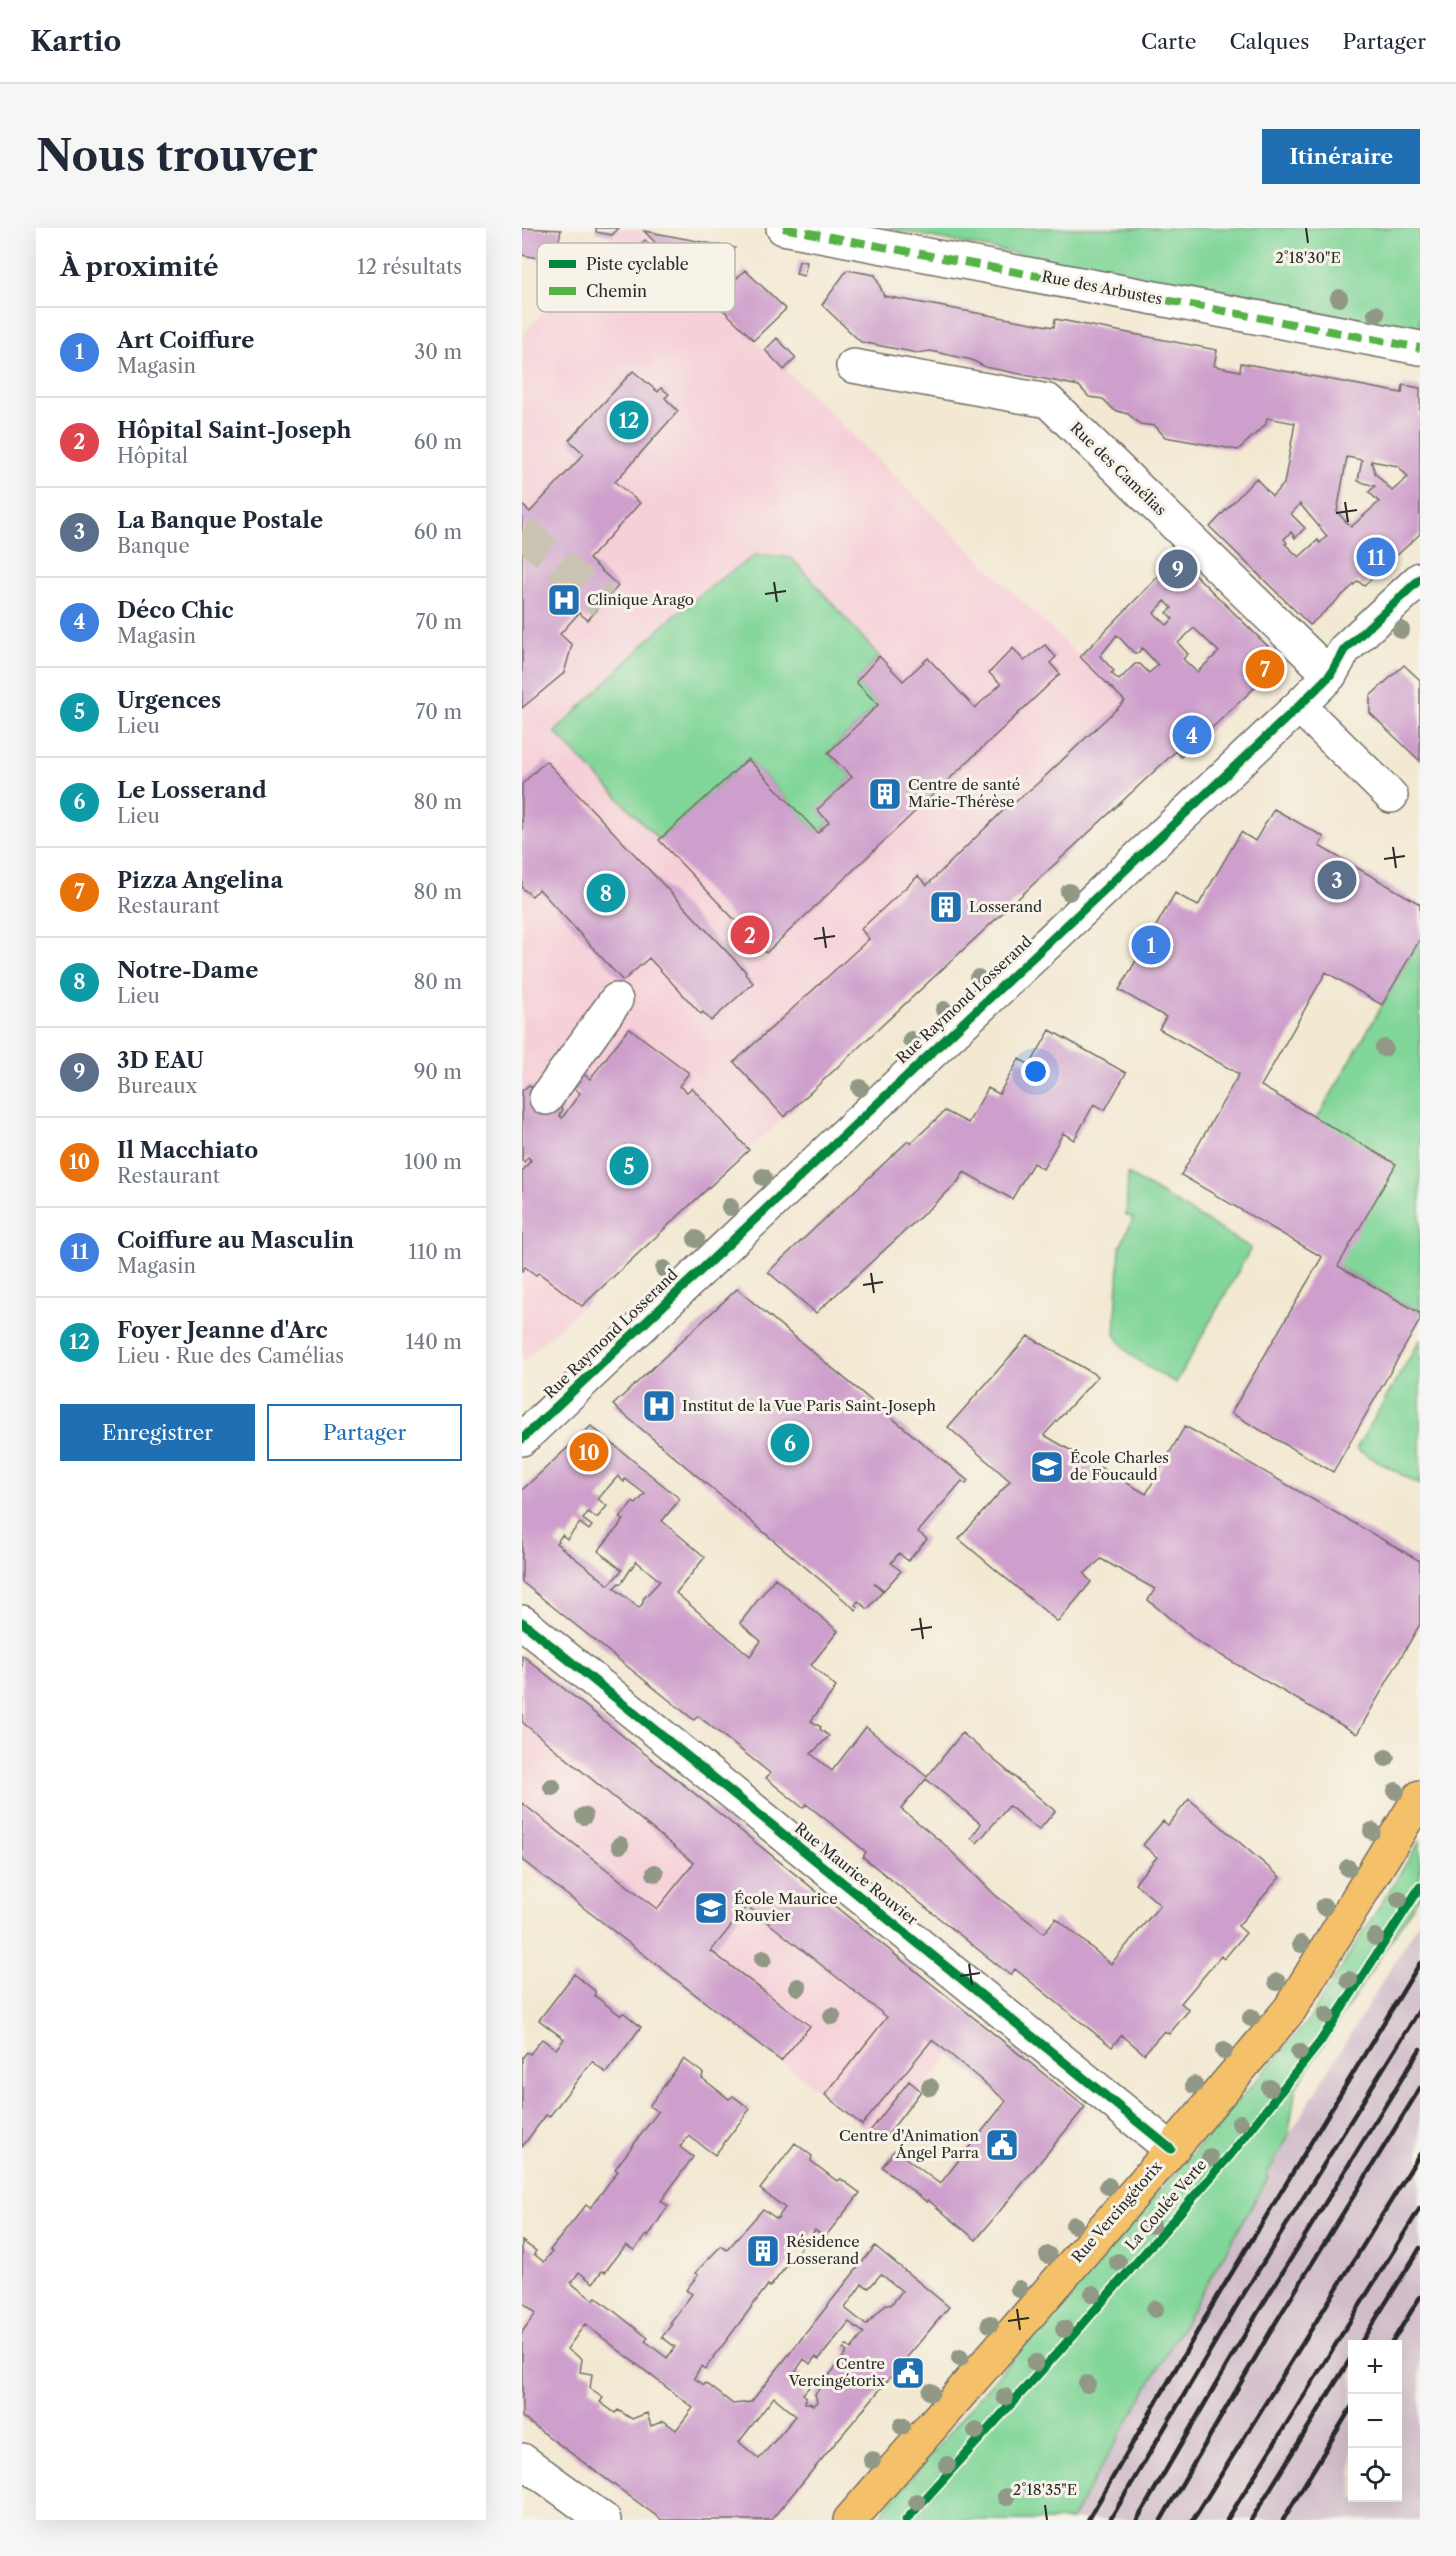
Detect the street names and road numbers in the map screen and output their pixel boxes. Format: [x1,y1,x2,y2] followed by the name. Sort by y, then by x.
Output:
[1040,266,1164,309] street label: Rue des Arbustes
[1066,418,1170,519] street label: Rue des Camélias
[892,932,1035,1067] street label: Rue Raymond Losserand
[540,1265,681,1402] street label: Rue Raymond Losserand
[791,1818,922,1929] street label: Rue Maurice Rouvier
[1121,2155,1210,2254] street label: La Coulée Verte
[1067,2157,1166,2266] street label: Rue Vercingétorix

